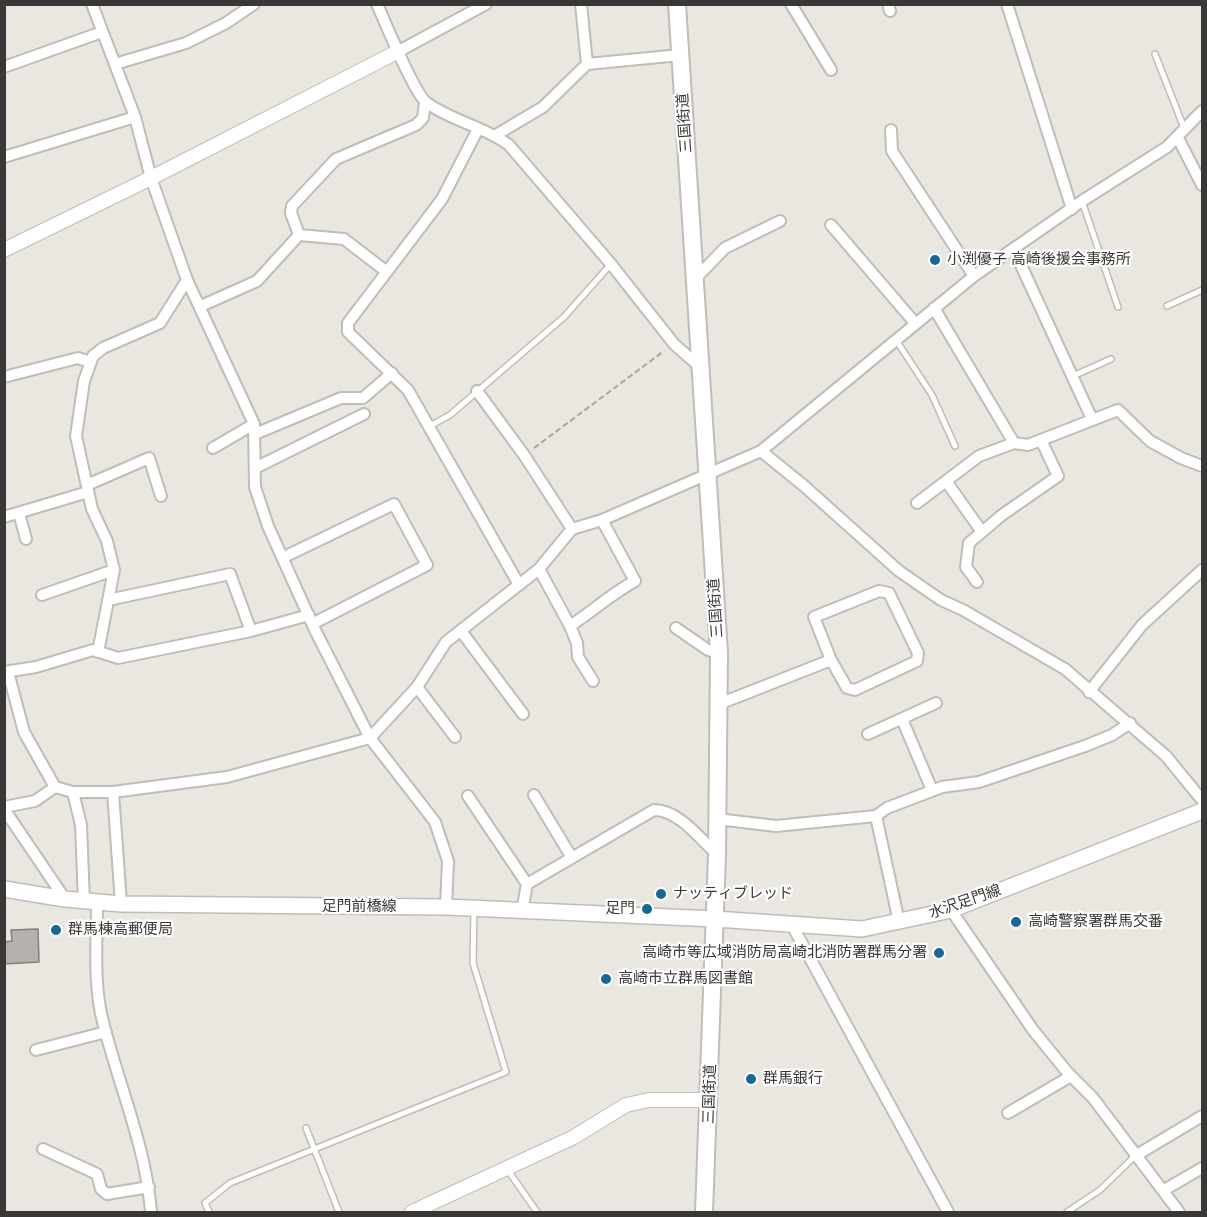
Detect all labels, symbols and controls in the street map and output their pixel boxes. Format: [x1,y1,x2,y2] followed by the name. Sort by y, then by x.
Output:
[674,92,696,154] street label: 三国街道
[947,251,1131,269] place label: 小渕優子 高崎後援会事務所
[928,253,942,267] marker: 小渕優子 高崎後援会事務所
[705,577,727,639] street label: 三国街道
[927,881,1003,923] street label: 水沢足門線
[673,885,793,903] place label: ナッティブレッド
[654,887,668,901] marker: ナッティブレッド
[322,898,396,916] street label: 足門前橋線
[605,900,635,918] place label: 足門
[640,902,654,916] marker: 足門
[1028,913,1163,931] place label: 高崎警察署群馬交番
[1009,915,1023,929] marker: 高崎警察署群馬交番
[68,921,173,939] place label: 群馬棟高郵便局
[49,923,63,937] marker: 群馬棟高郵便局
[642,944,927,962] place label: 高崎市等広域消防局高崎北消防署群馬分署
[932,946,946,960] marker: 高崎市等広域消防局高崎北消防署群馬分署
[618,970,753,988] place label: 高崎市立群馬図書館
[599,972,613,986] marker: 高崎市立群馬図書館
[700,1064,720,1124] street label: 三国街道
[763,1070,823,1088] place label: 群馬銀行
[744,1072,758,1086] marker: 群馬銀行

